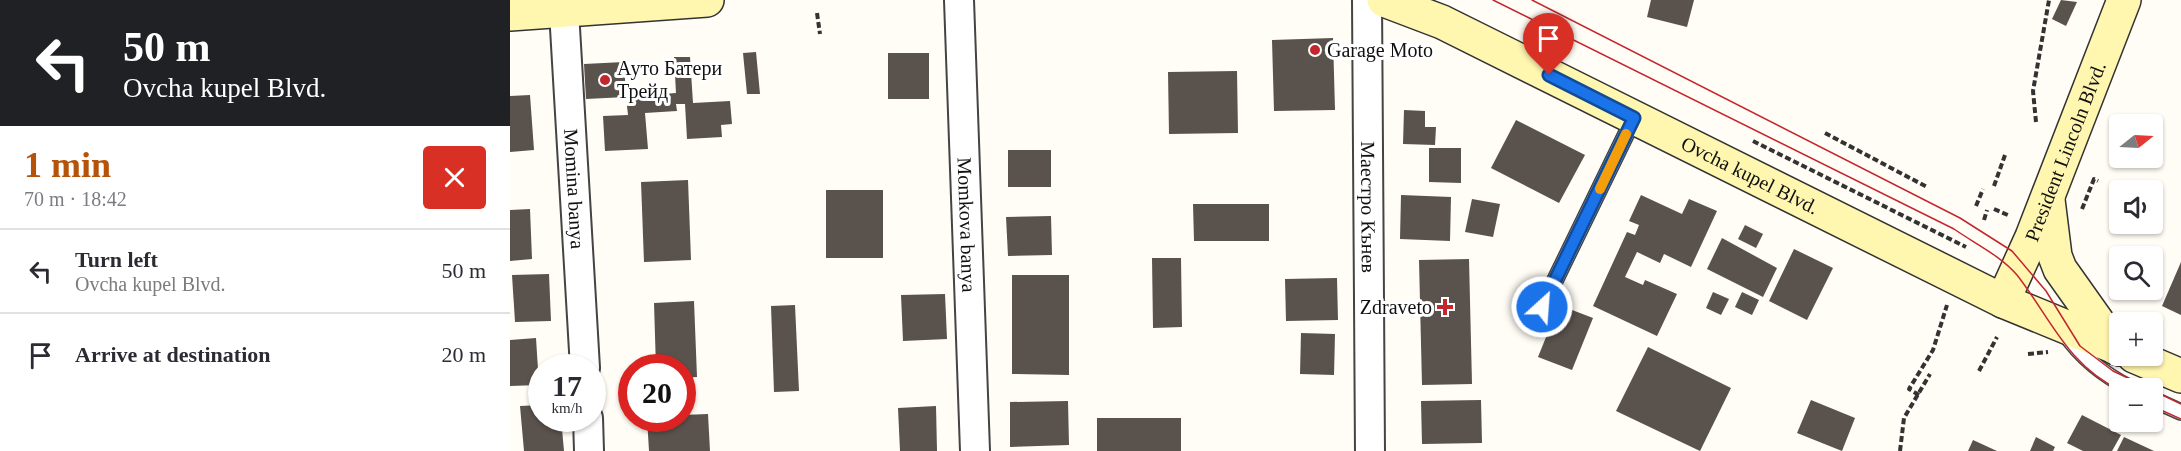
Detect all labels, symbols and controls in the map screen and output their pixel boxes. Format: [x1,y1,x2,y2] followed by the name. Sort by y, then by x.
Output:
[1523,13,1574,75] pin
[1532,22,1565,55] icon: arrive
[24,24,102,102] icon: left
[123,24,211,70] text: 50 m
[1327,39,1433,62] place label: Garage Moto
[1308,43,1322,57] marker: Garage Moto
[617,57,722,103] place label: Ауто Батери Трейд
[2020,59,2110,244] street label: President Lincoln Blvd.
[123,73,326,103] text: Ovcha kupel Blvd.
[598,73,612,87] marker: Ауто Батери Трейд
[2109,114,2163,168] north arrow
[2109,114,2163,432] map controls
[560,128,589,250] street label: Momina banya
[1678,132,1822,219] street label: Ovcha kupel Blvd.
[1356,141,1380,273] street label: Маестро Кънев
[24,145,111,185] text: 1 min
[423,146,486,209] button: close
[954,157,980,293] street label: Momkova banya
[2109,180,2163,234] button: sound
[24,188,127,210] text: 70 m · 18:42
[2109,246,2163,300] button: search
[75,247,158,272] text: Turn left
[24,255,57,288] icon: left
[441,258,486,283] text: 50 m
[75,273,226,295] text: Ovcha kupel Blvd.
[1510,275,1574,339] position arrow
[1360,296,1432,318] place label: Zdraveto
[1436,298,1454,316] marker: Zdraveto
[2109,312,2163,366] button: +
[24,339,57,372] icon: arrive
[75,342,271,367] text: Arrive at destination
[441,342,486,367] text: 20 m
[618,354,696,432] speed limit sign: 20
[552,369,582,402] text: 17
[2109,378,2163,432] button: −
[552,400,582,416] text: km/h

